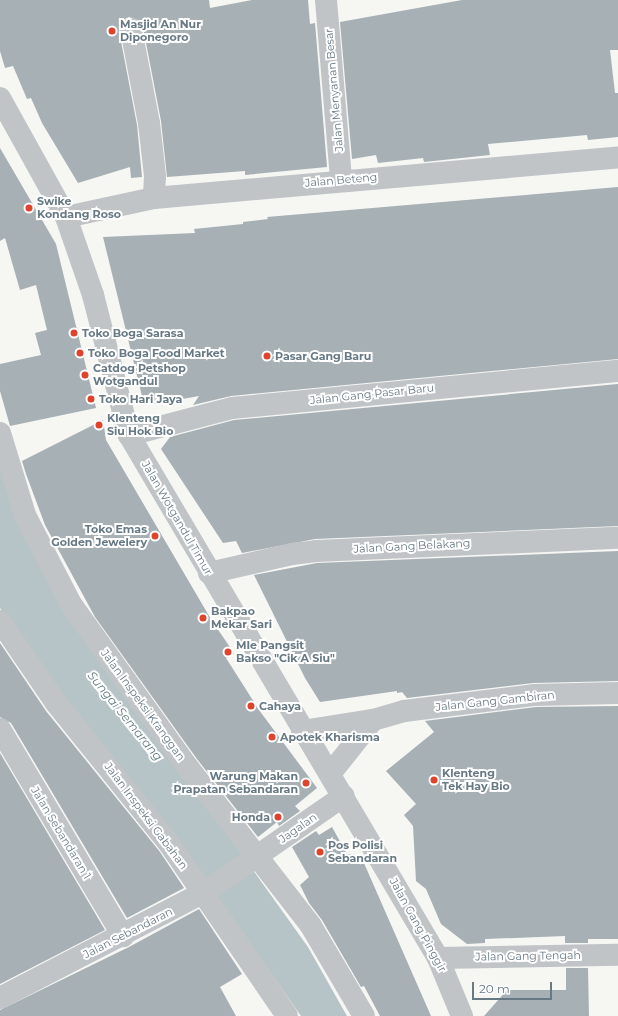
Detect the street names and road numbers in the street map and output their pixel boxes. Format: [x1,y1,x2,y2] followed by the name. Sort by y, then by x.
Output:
[322,28,346,152] street label: Jalan Menyanan Besar
[304,170,378,190] street label: Jalan Beteng
[309,381,435,407] street label: Jalan Gang Pasar Baru
[139,459,215,577] street label: Jalan Wotgandul Timur
[353,536,471,556] street label: Jalan Gang Belakang
[98,647,188,763] street label: Jalan Inspeksi Kranggan
[435,688,555,714] street label: Jalan Gang Gambiran
[102,760,190,872] street label: Jalan Inspeksi Gabahan
[28,785,94,881] street label: Jalan Sebandaran 1
[277,810,319,846] street label: Jagalan
[387,876,449,974] street label: Jalan Gang Pinggir
[81,905,175,961] street label: Jalan Sebandaran
[475,948,581,964] street label: Jalan Gang Tengah

